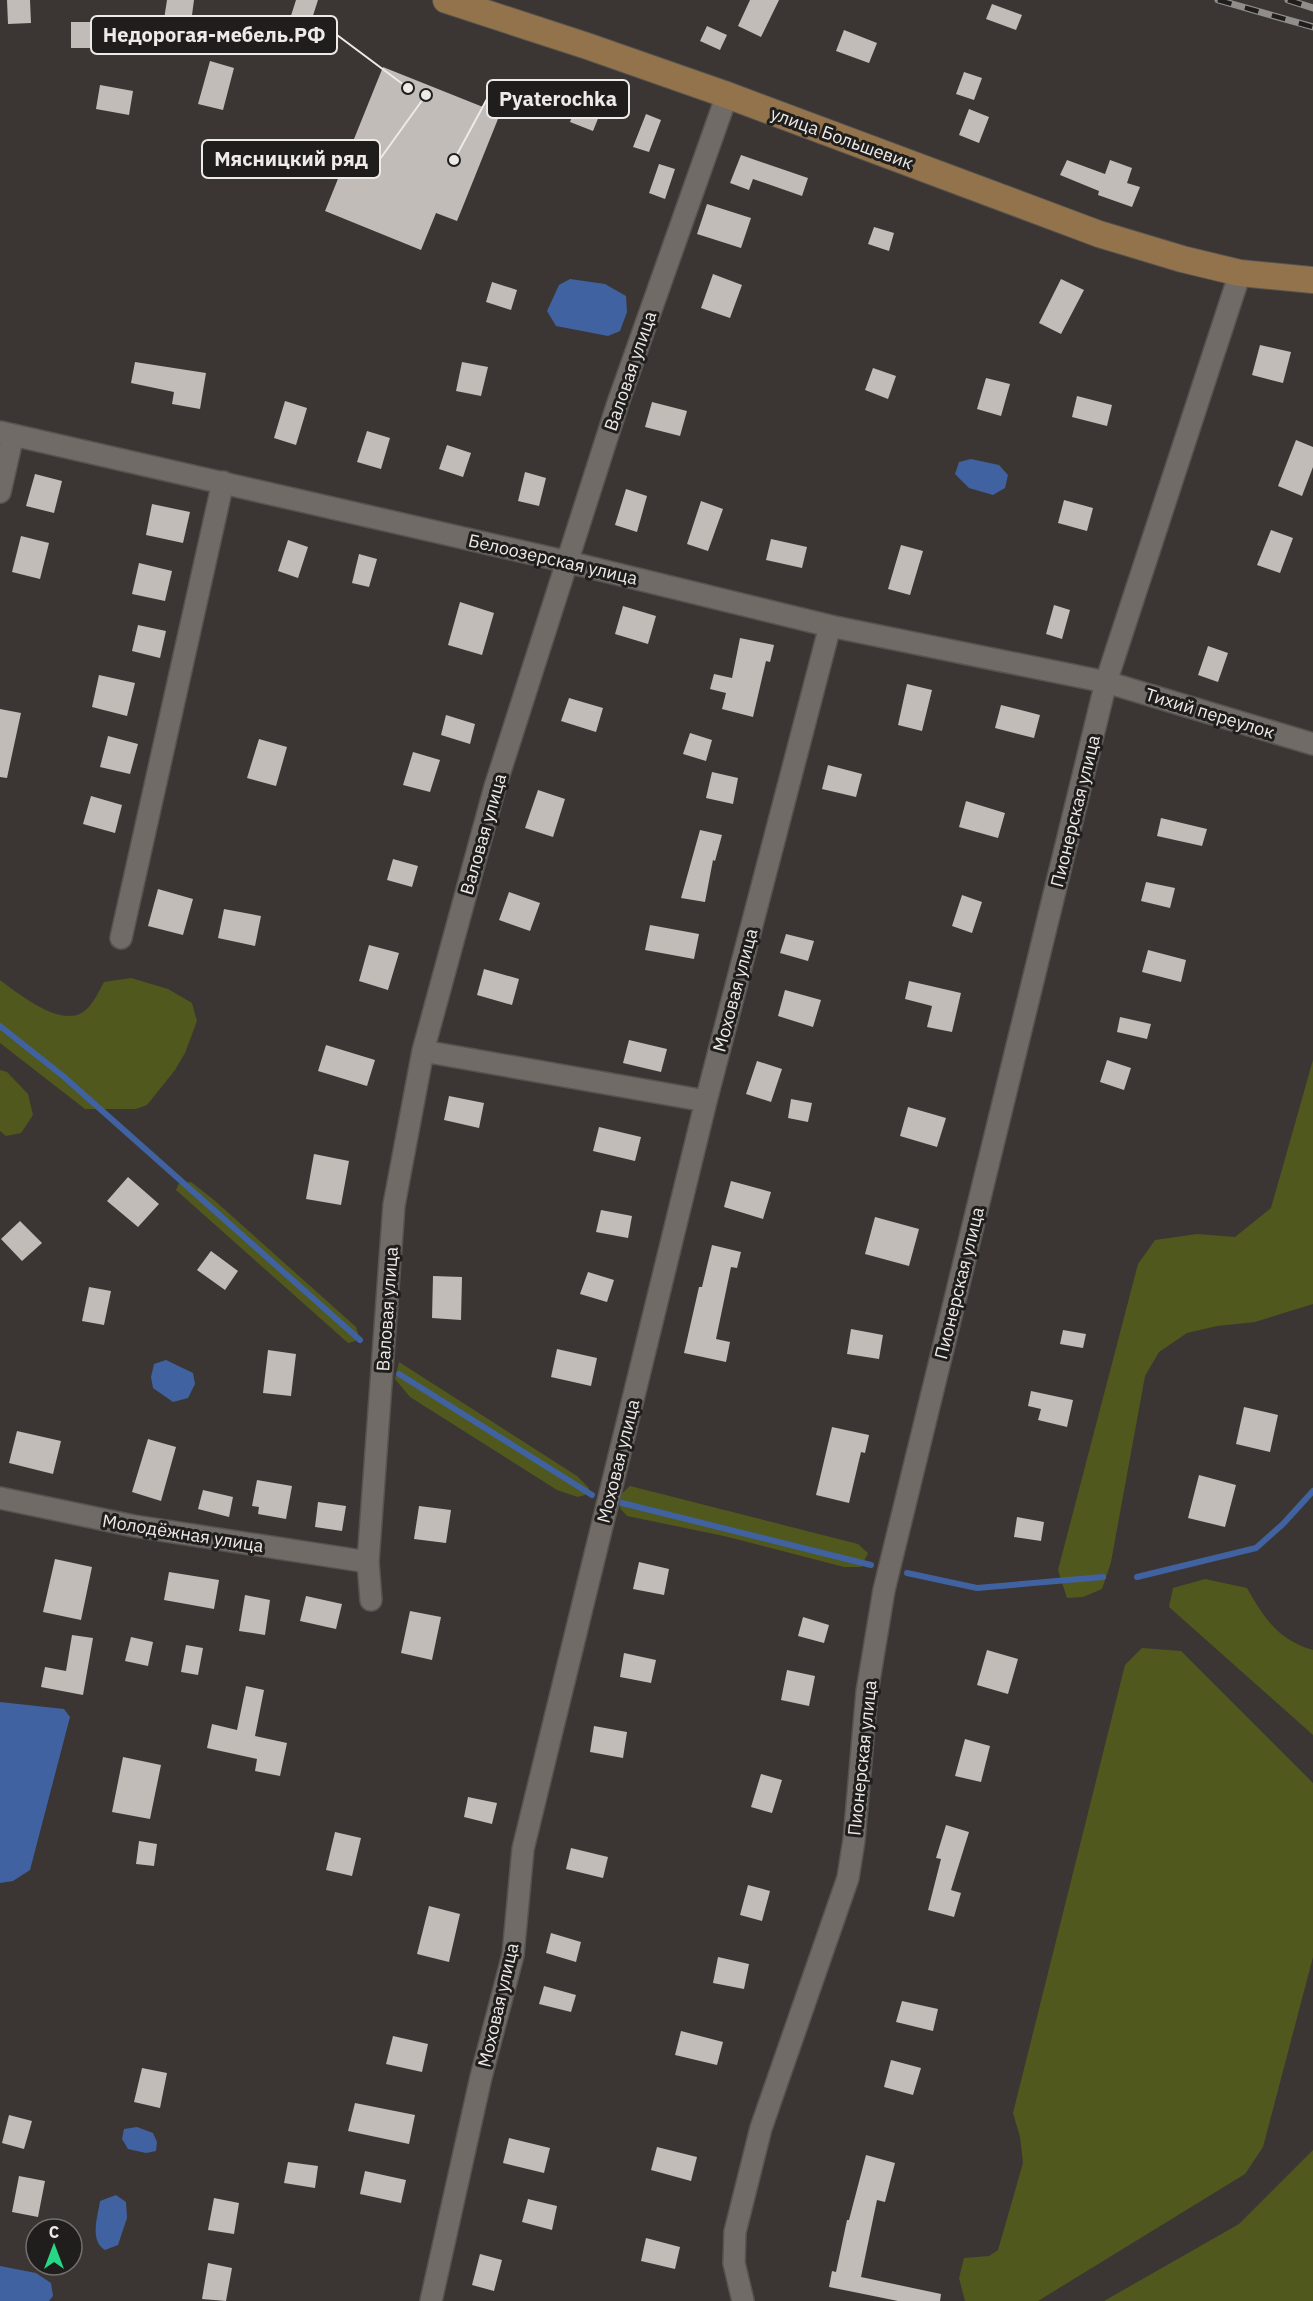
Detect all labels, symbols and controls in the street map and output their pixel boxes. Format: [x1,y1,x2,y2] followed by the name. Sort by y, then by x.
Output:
[91,16,337,54] callout: Недорогая-мебель.РФ
[103,21,325,48] text: Недорогая-мебель.РФ
[487,80,629,118] callout: Pyaterochka
[499,85,617,112] text: Pyaterochka
[768,102,916,174] street label: улица Большевик
[202,140,380,178] callout: Мясницкий ряд
[214,145,368,172] text: Мясницкий ряд
[599,308,661,434] street label: Валовая улица
[466,528,640,590] street label: Белоозерская улица
[1143,682,1277,744] street label: Тихий переулок
[1045,732,1105,890] street label: Пионерская улица
[455,770,511,897] street label: Валовая улица
[707,925,763,1054] street label: Моховая улица
[929,1204,989,1362] street label: Пионерская улица
[371,1245,403,1372] street label: Валовая улица
[592,1396,645,1525] street label: Моховая улица
[101,1509,266,1557] street label: Молодёжная улица
[842,1679,882,1837] street label: Пионерская улица
[473,1940,524,2069] street label: Моховая улица
[24,2217,84,2277] north arrow
[49,2222,59,2242] text: С

